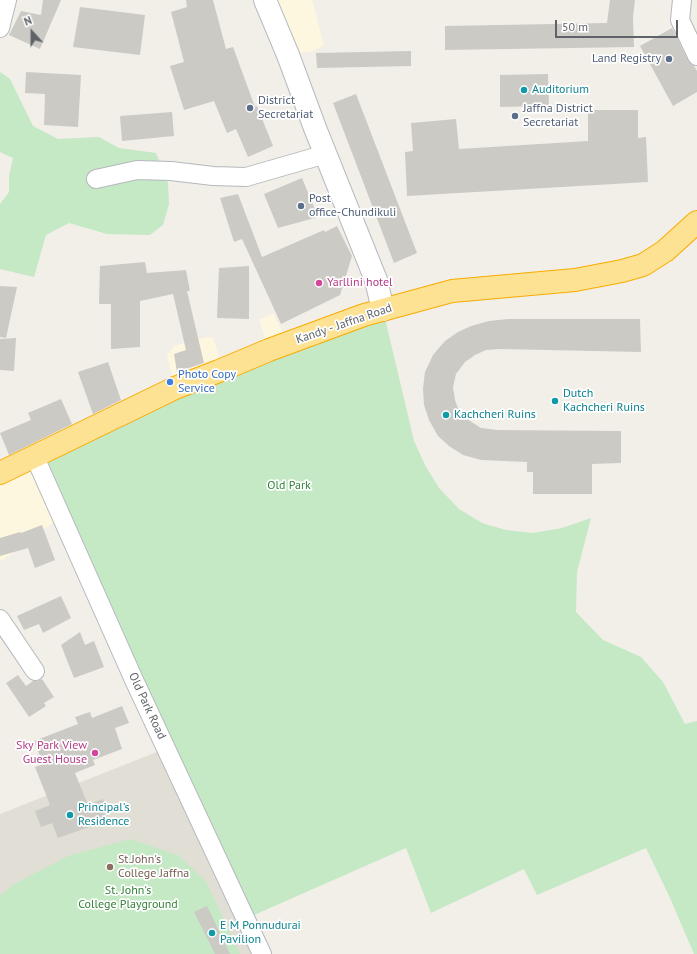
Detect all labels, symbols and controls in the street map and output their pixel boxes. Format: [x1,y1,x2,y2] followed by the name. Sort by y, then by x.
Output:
[12,12,52,52] north arrow
[557,12,680,38] scale bar
[22,13,34,29] text: N
[562,19,588,34] text: 50 m
[592,52,661,66] place label: Land Registry
[664,54,674,64] marker: Land Registry
[532,83,589,97] place label: Auditorium
[519,85,529,95] marker: Auditorium
[258,94,313,122] place label: District Secretariat
[523,102,593,130] place label: Jaffna District Secretariat
[245,103,255,113] marker: District Secretariat
[510,111,520,121] marker: Jaffna District Secretariat
[309,192,396,220] place label: Post office-Chundikuli
[296,201,306,211] marker: Post office-Chundikuli
[327,276,393,290] place label: Yarllini hotel
[314,278,324,288] marker: Yarllini hotel
[294,301,394,347] street label: Kandy - Jaffna Road
[178,368,236,396] place label: Photo Copy Service
[165,377,175,387] marker: Photo Copy Service
[563,387,645,415] place label: Dutch Kachcheri Ruins
[550,396,560,406] marker: Dutch Kachcheri Ruins
[454,408,536,422] place label: Kachcheri Ruins
[441,410,451,420] marker: Kachcheri Ruins
[267,479,311,493] park label: Old Park
[125,670,169,742] street label: Old Park Road
[16,739,87,767] place label: Sky Park View Guest House
[90,748,100,758] marker: Sky Park View Guest House
[78,801,130,829] place label: Principal's Residence
[65,810,75,820] marker: Principal's Residence
[118,853,189,881] place label: St.John's College Jaffna
[105,862,115,872] marker: St.John's College Jaffna
[78,884,178,912] park label: St. John's College Playground
[220,919,301,947] place label: E M Ponnudurai Pavilion
[207,928,217,938] marker: E M Ponnudurai Pavilion

